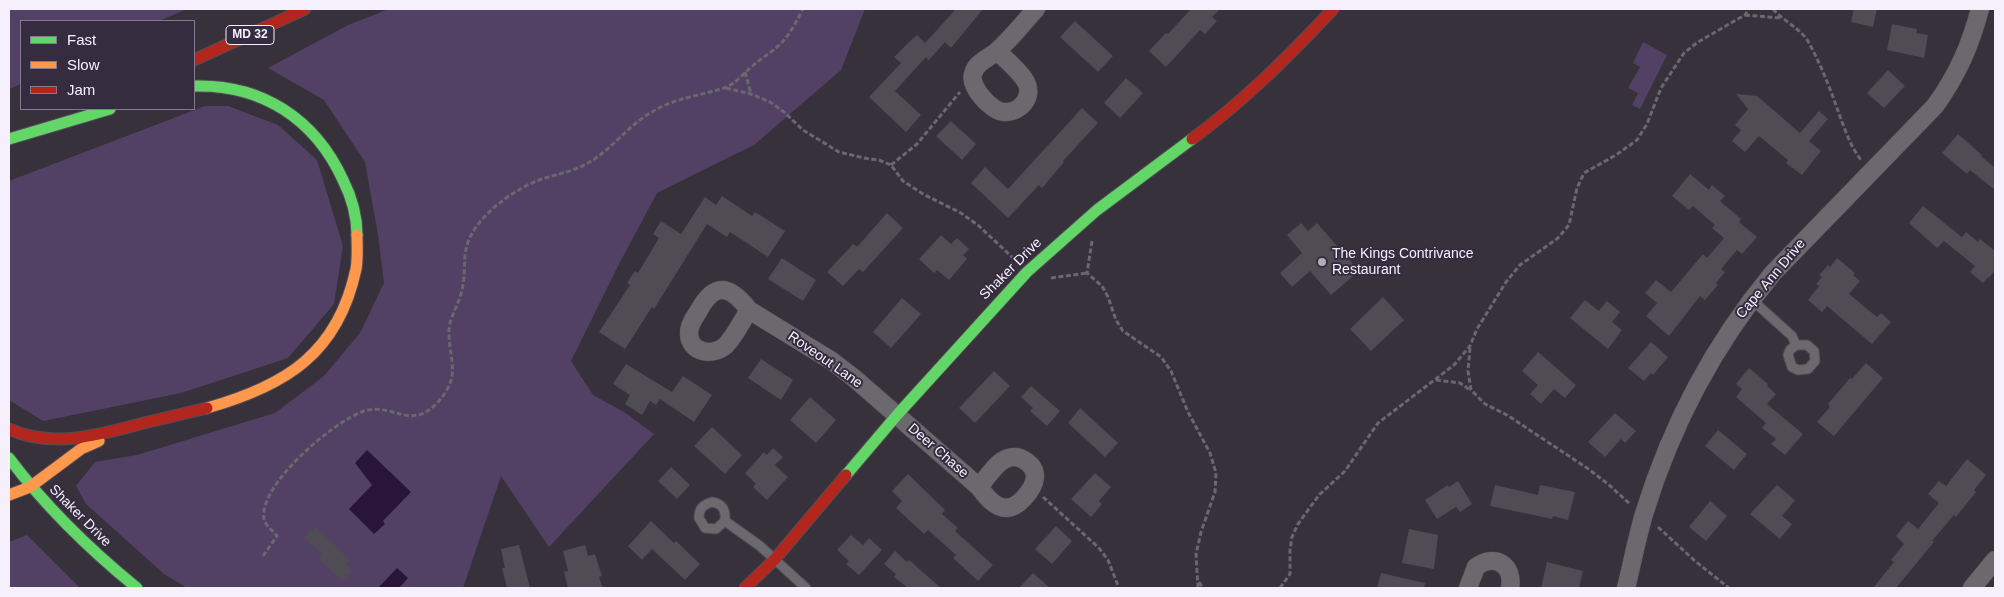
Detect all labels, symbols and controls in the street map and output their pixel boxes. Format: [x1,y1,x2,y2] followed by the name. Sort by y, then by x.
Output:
[20,20,195,110] legend
[226,26,274,44] road number: MD 32
[67,31,96,48] text: Fast
[67,56,100,73] text: Slow
[67,81,95,98] text: Jam
[976,234,1046,304] street label: Shaker Drive
[1733,236,1809,322] street label: Cape Ann Drive
[1332,246,1474,278] place label: The Kings Contrivance Restaurant
[1316,256,1328,268] marker: The Kings Contrivance Restaurant
[784,328,866,392] street label: Roveout Lane
[904,420,972,482] street label: Deer Chase
[45,481,115,551] street label: Shaker Drive

